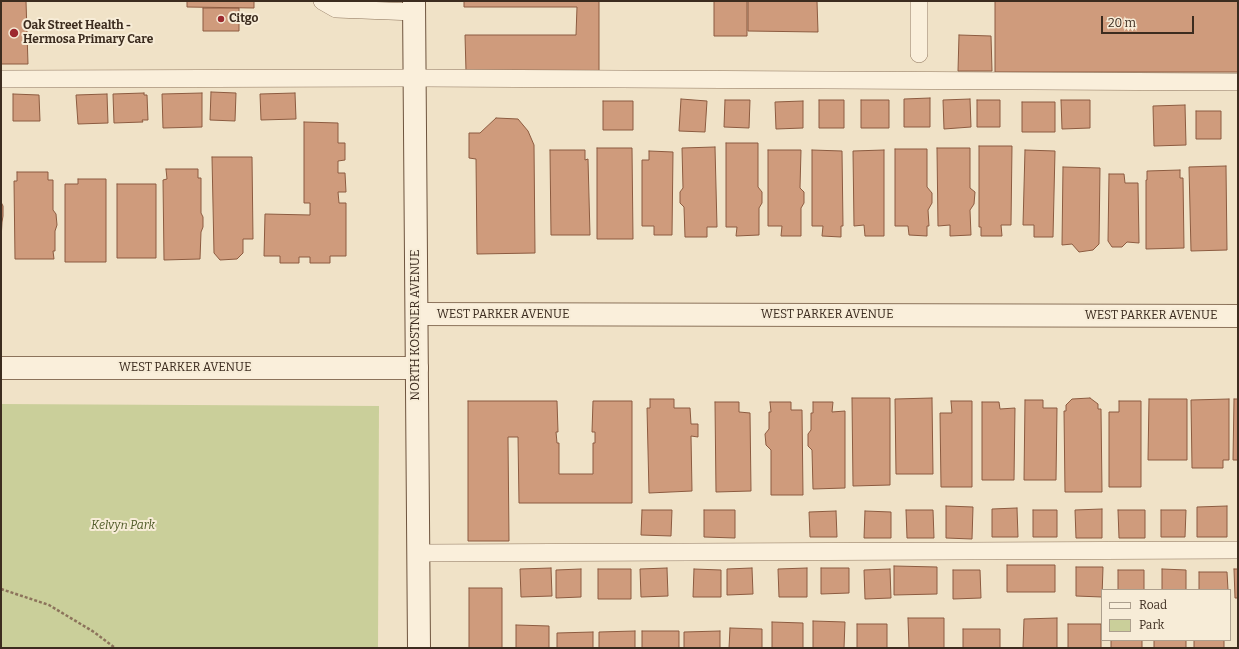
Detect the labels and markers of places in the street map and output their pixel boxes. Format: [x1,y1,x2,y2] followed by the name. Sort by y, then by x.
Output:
[229,12,258,26] place label: Citgo
[216,14,226,24] marker: Citgo
[23,19,153,47] place label: Oak Street Health - Hermosa Primary Care
[8,27,20,39] marker: Oak Street Health - Hermosa Primary Care

